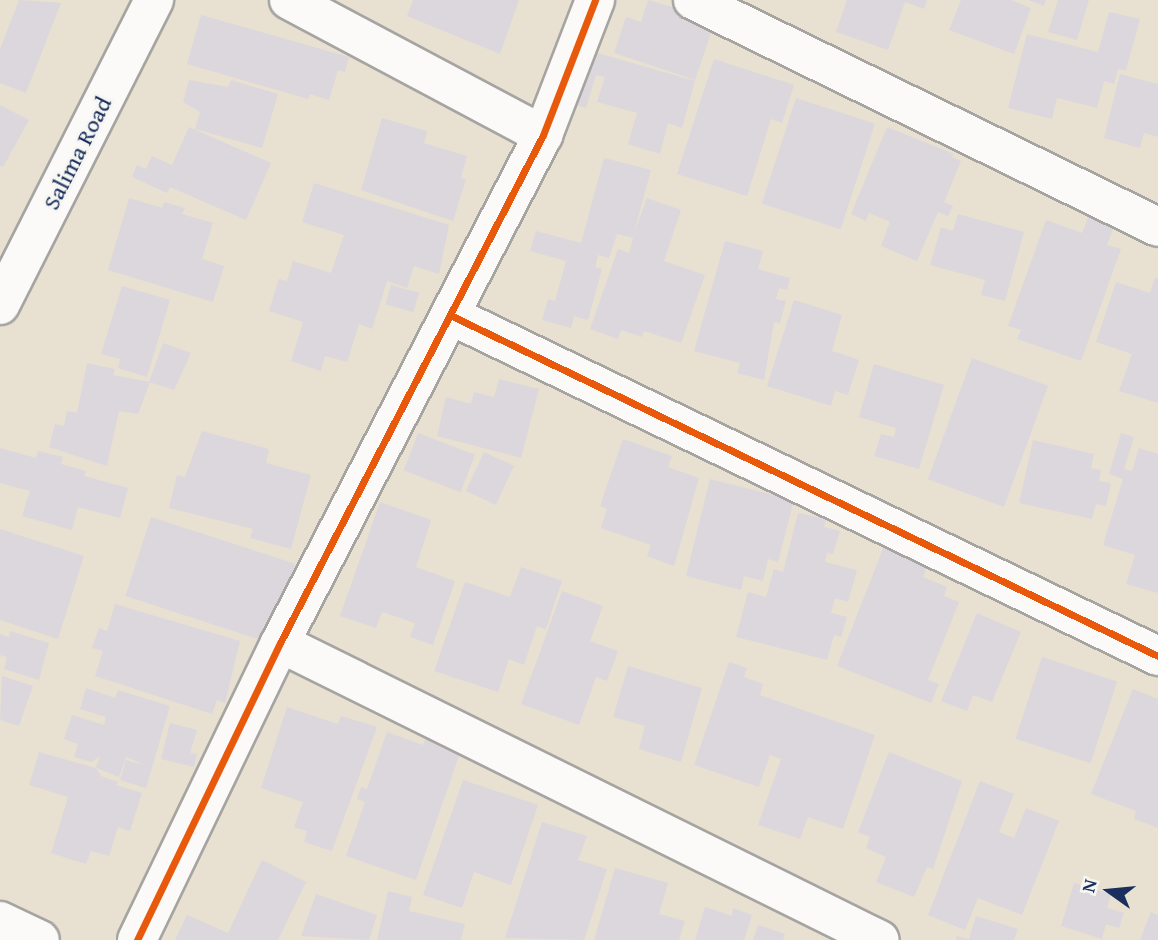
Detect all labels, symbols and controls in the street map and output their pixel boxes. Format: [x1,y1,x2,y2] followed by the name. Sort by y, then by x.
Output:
[36,92,118,214] street label: Salima Road
[1074,856,1144,926] north arrow
[1074,876,1104,895] text: N

